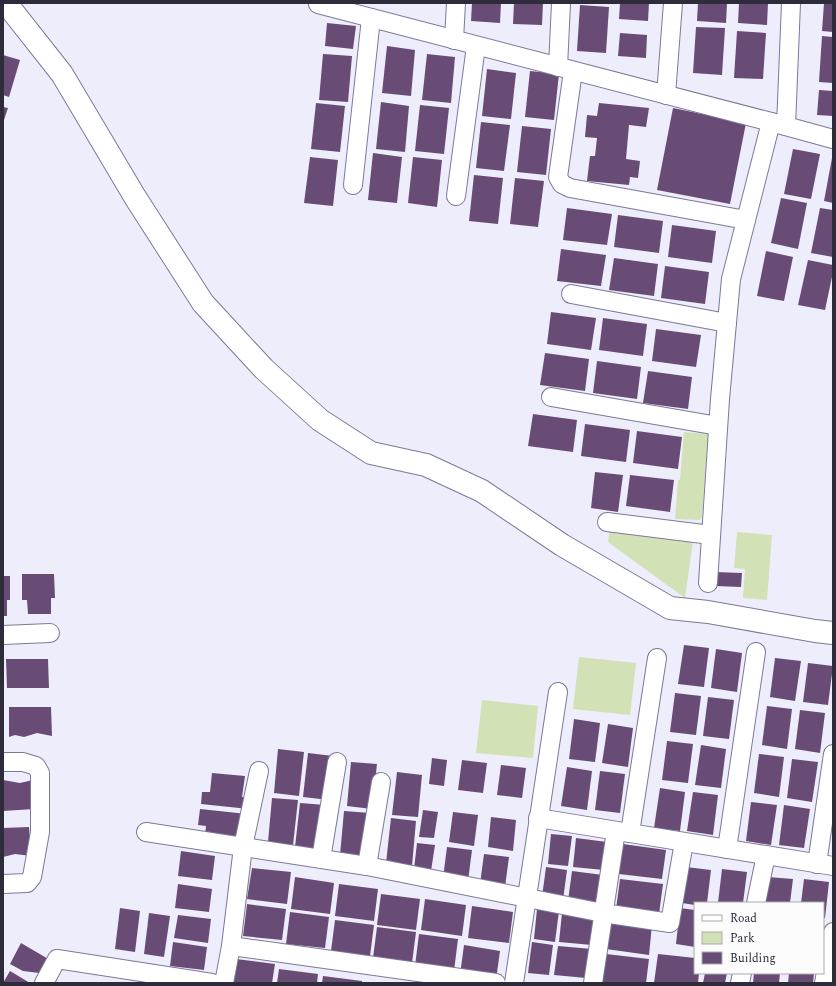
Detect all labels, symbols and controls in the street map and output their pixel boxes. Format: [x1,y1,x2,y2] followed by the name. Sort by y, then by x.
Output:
[694,902,824,974] legend
[730,909,757,928] text: Road
[730,929,755,948] text: Park
[730,949,776,968] text: Building

